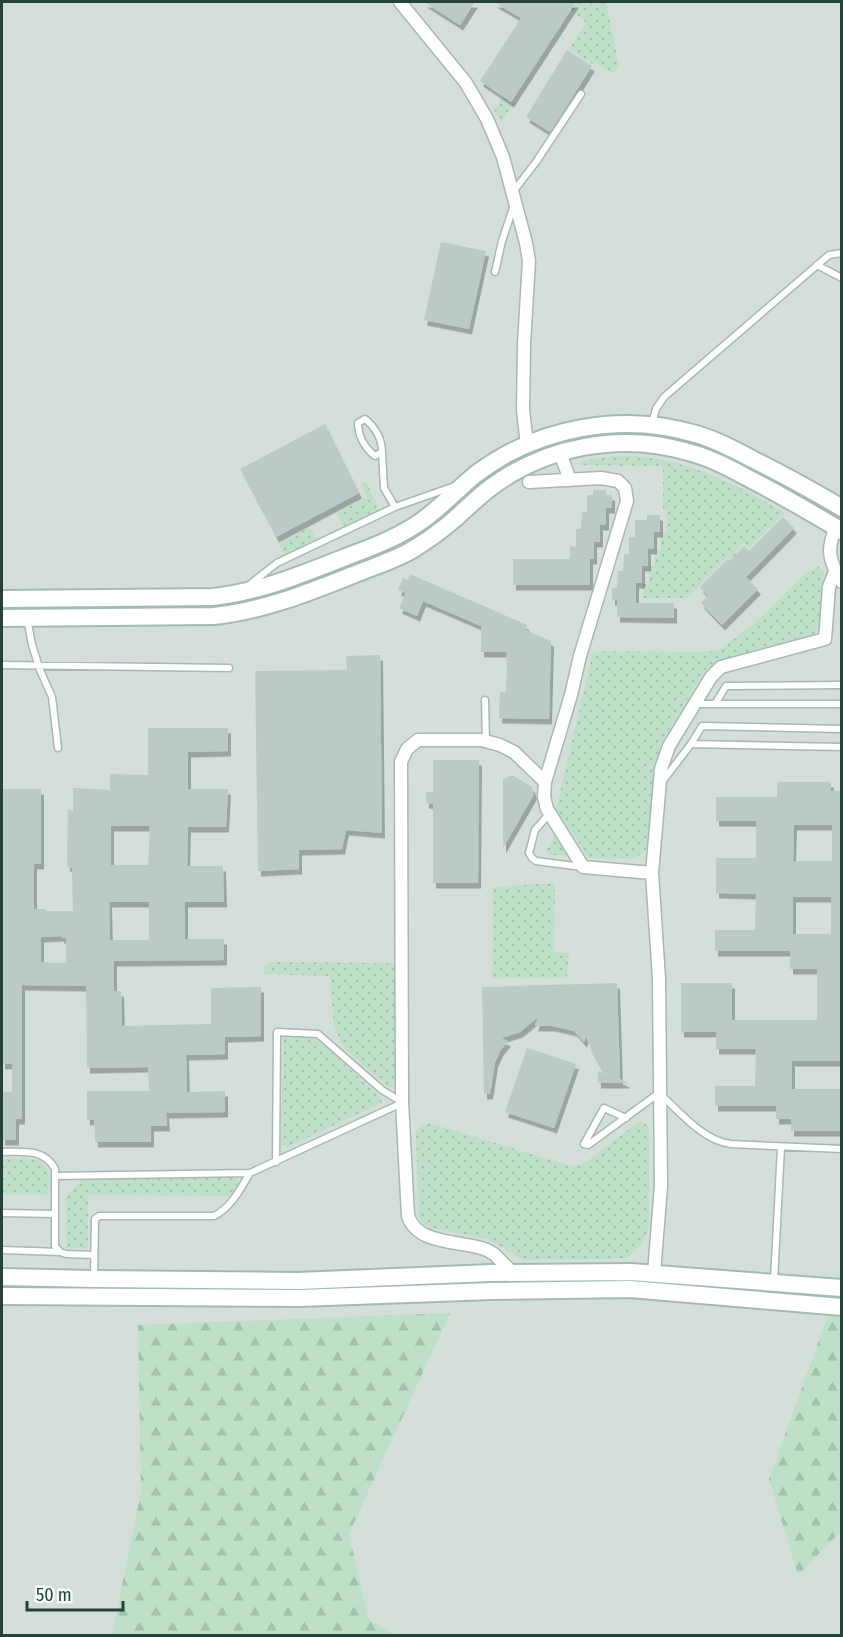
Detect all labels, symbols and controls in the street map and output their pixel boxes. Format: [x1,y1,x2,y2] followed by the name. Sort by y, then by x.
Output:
[27,1574,123,1612] scale bar
[36,1584,72,1606] text: 50 m

